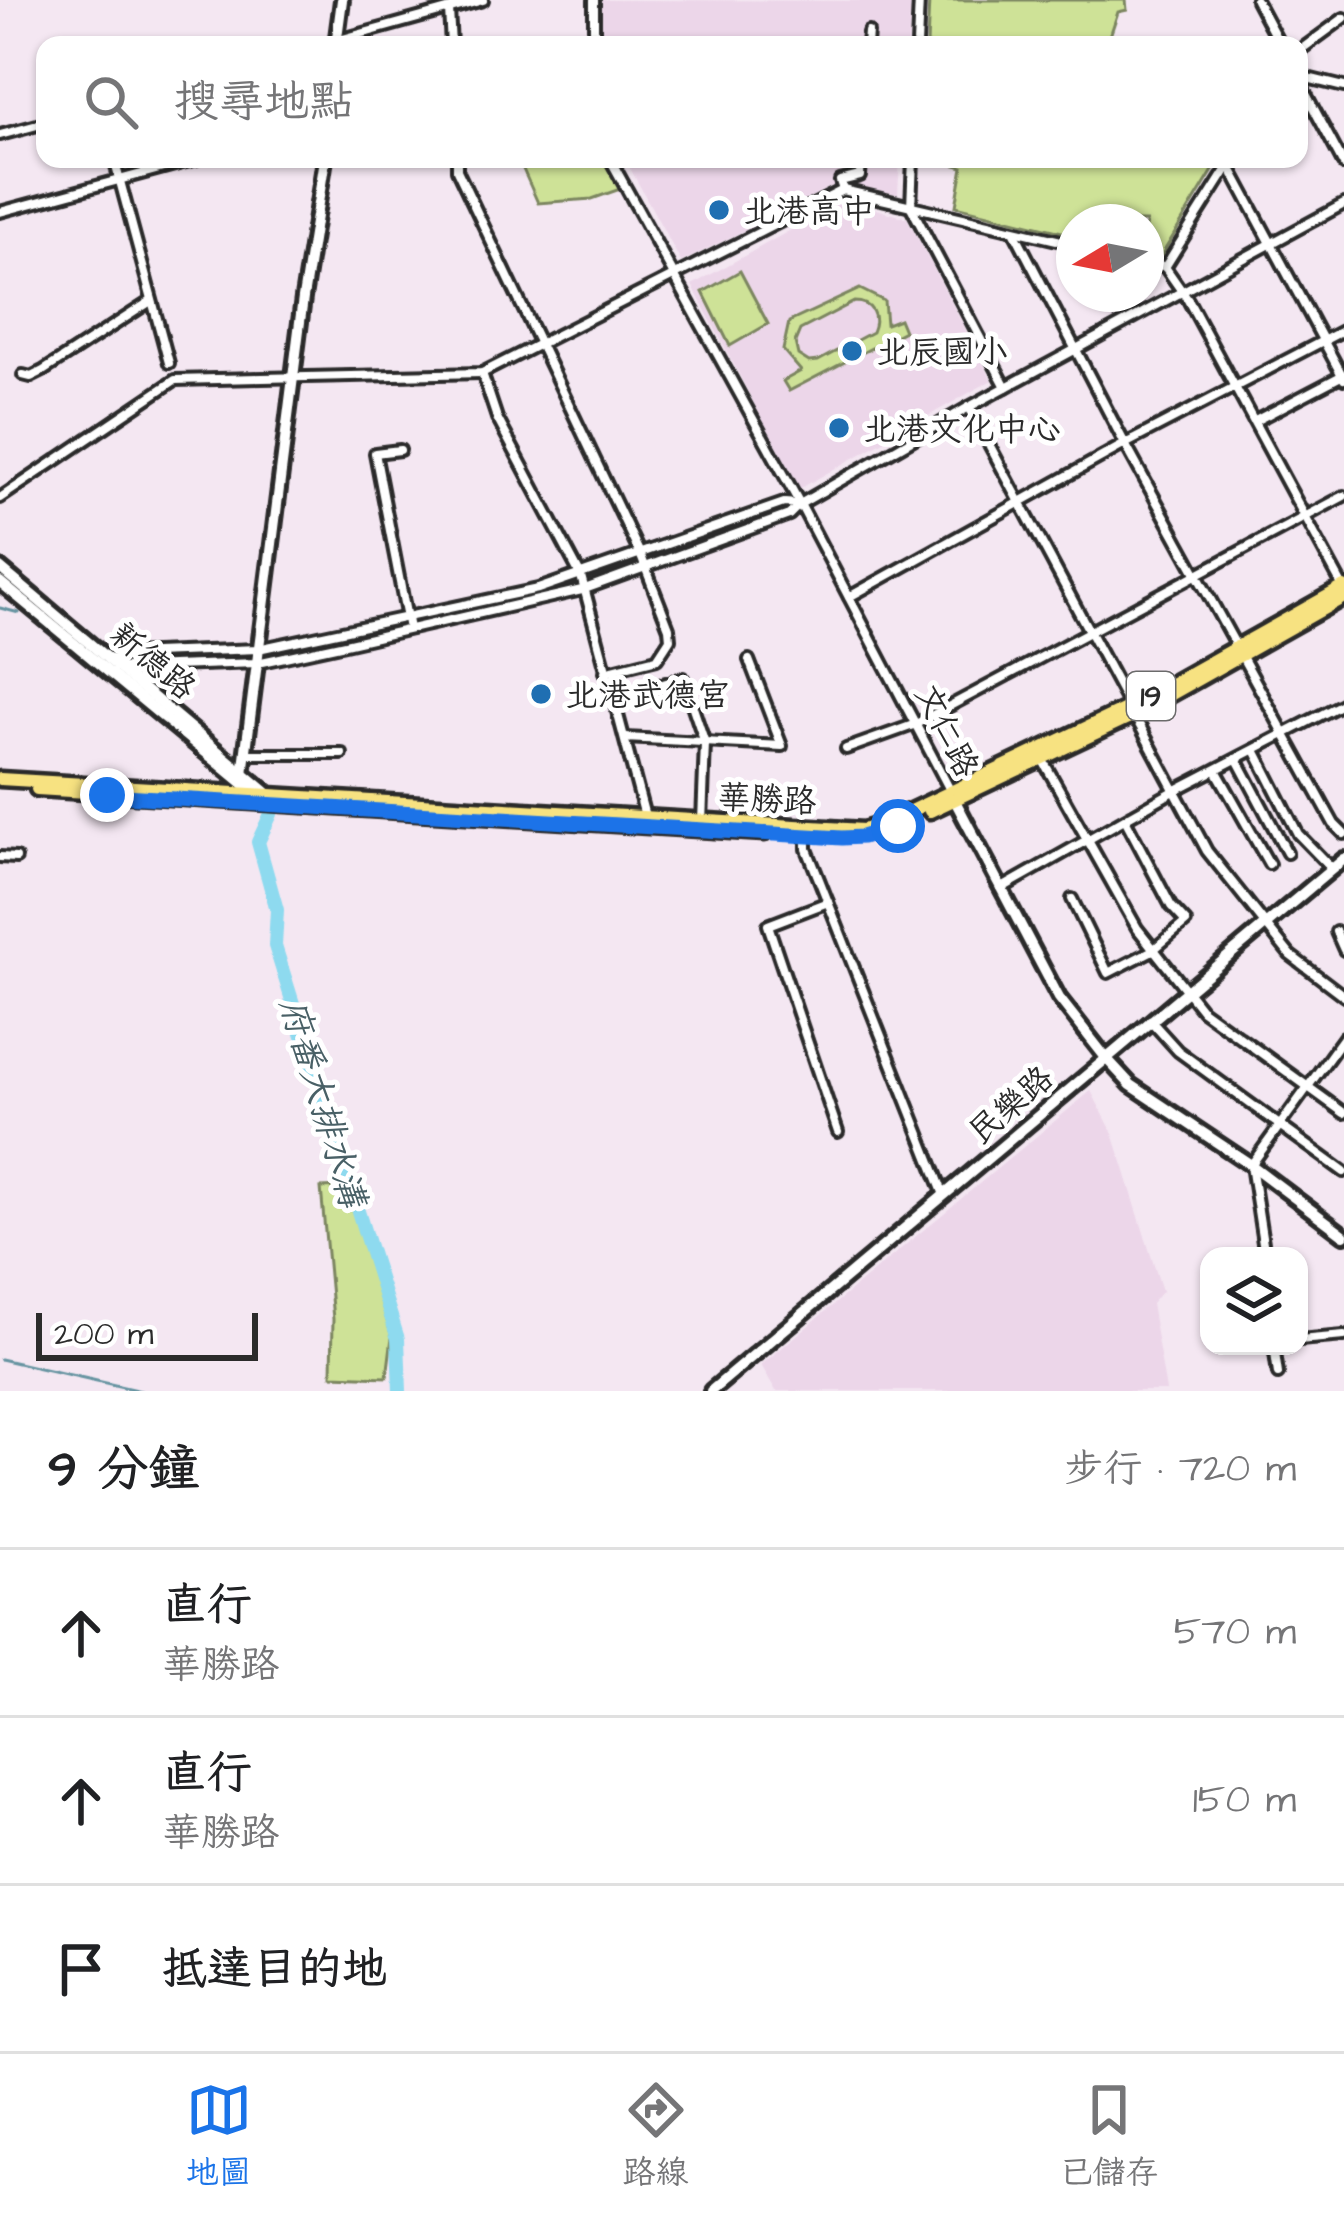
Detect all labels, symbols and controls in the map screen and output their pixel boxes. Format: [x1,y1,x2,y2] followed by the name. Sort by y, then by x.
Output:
[36,36,1308,168] search box
[78,69,144,135] icon: search
[174,72,354,134] text: 搜尋地點
[743,189,875,235] place label: 北港高中
[706,197,732,223] marker: 北港高中
[1056,204,1164,312] north arrow
[876,330,1008,376] place label: 北辰國小
[839,338,865,364] marker: 北辰國小
[863,407,1061,453] place label: 北港文化中心
[826,415,852,441] marker: 北港文化中心
[100,612,205,711] street label: 新德路
[1127,672,1175,720] road number: 19
[565,673,730,719] place label: 北港武德宮
[903,676,989,785] street label: 文仁路
[528,681,554,707] marker: 北港武德宮
[80,768,134,822] route end
[716,774,818,826] street label: 華勝路
[871,799,925,853] route start
[266,992,378,1216] water label: 府番大排水溝
[959,1056,1064,1155] street label: 民樂路
[1200,1247,1308,1355] map controls
[1200,1247,1308,1355] button: layers
[36,1307,258,1360] scale bar
[54,1311,153,1357] text: 200 m
[48,1435,199,1506] text: 9 分鐘
[1064,1443,1296,1497] text: 步行 · 720 m
[162,1575,252,1637] text: 直行
[48,1600,114,1666] icon: ahead
[1174,1606,1296,1660] text: 570 m
[162,1639,279,1693] text: 華勝路
[162,1743,252,1805] text: 直行
[48,1768,114,1834] icon: ahead
[1193,1774,1296,1828] text: 150 m
[162,1807,279,1861] text: 華勝路
[48,1936,114,2002] icon: arrive
[162,1939,387,2001] text: 抵達目的地
[186,2077,252,2196] tab: 地圖
[623,2077,689,2196] tab: 路線
[1060,2077,1159,2196] tab: 已儲存

